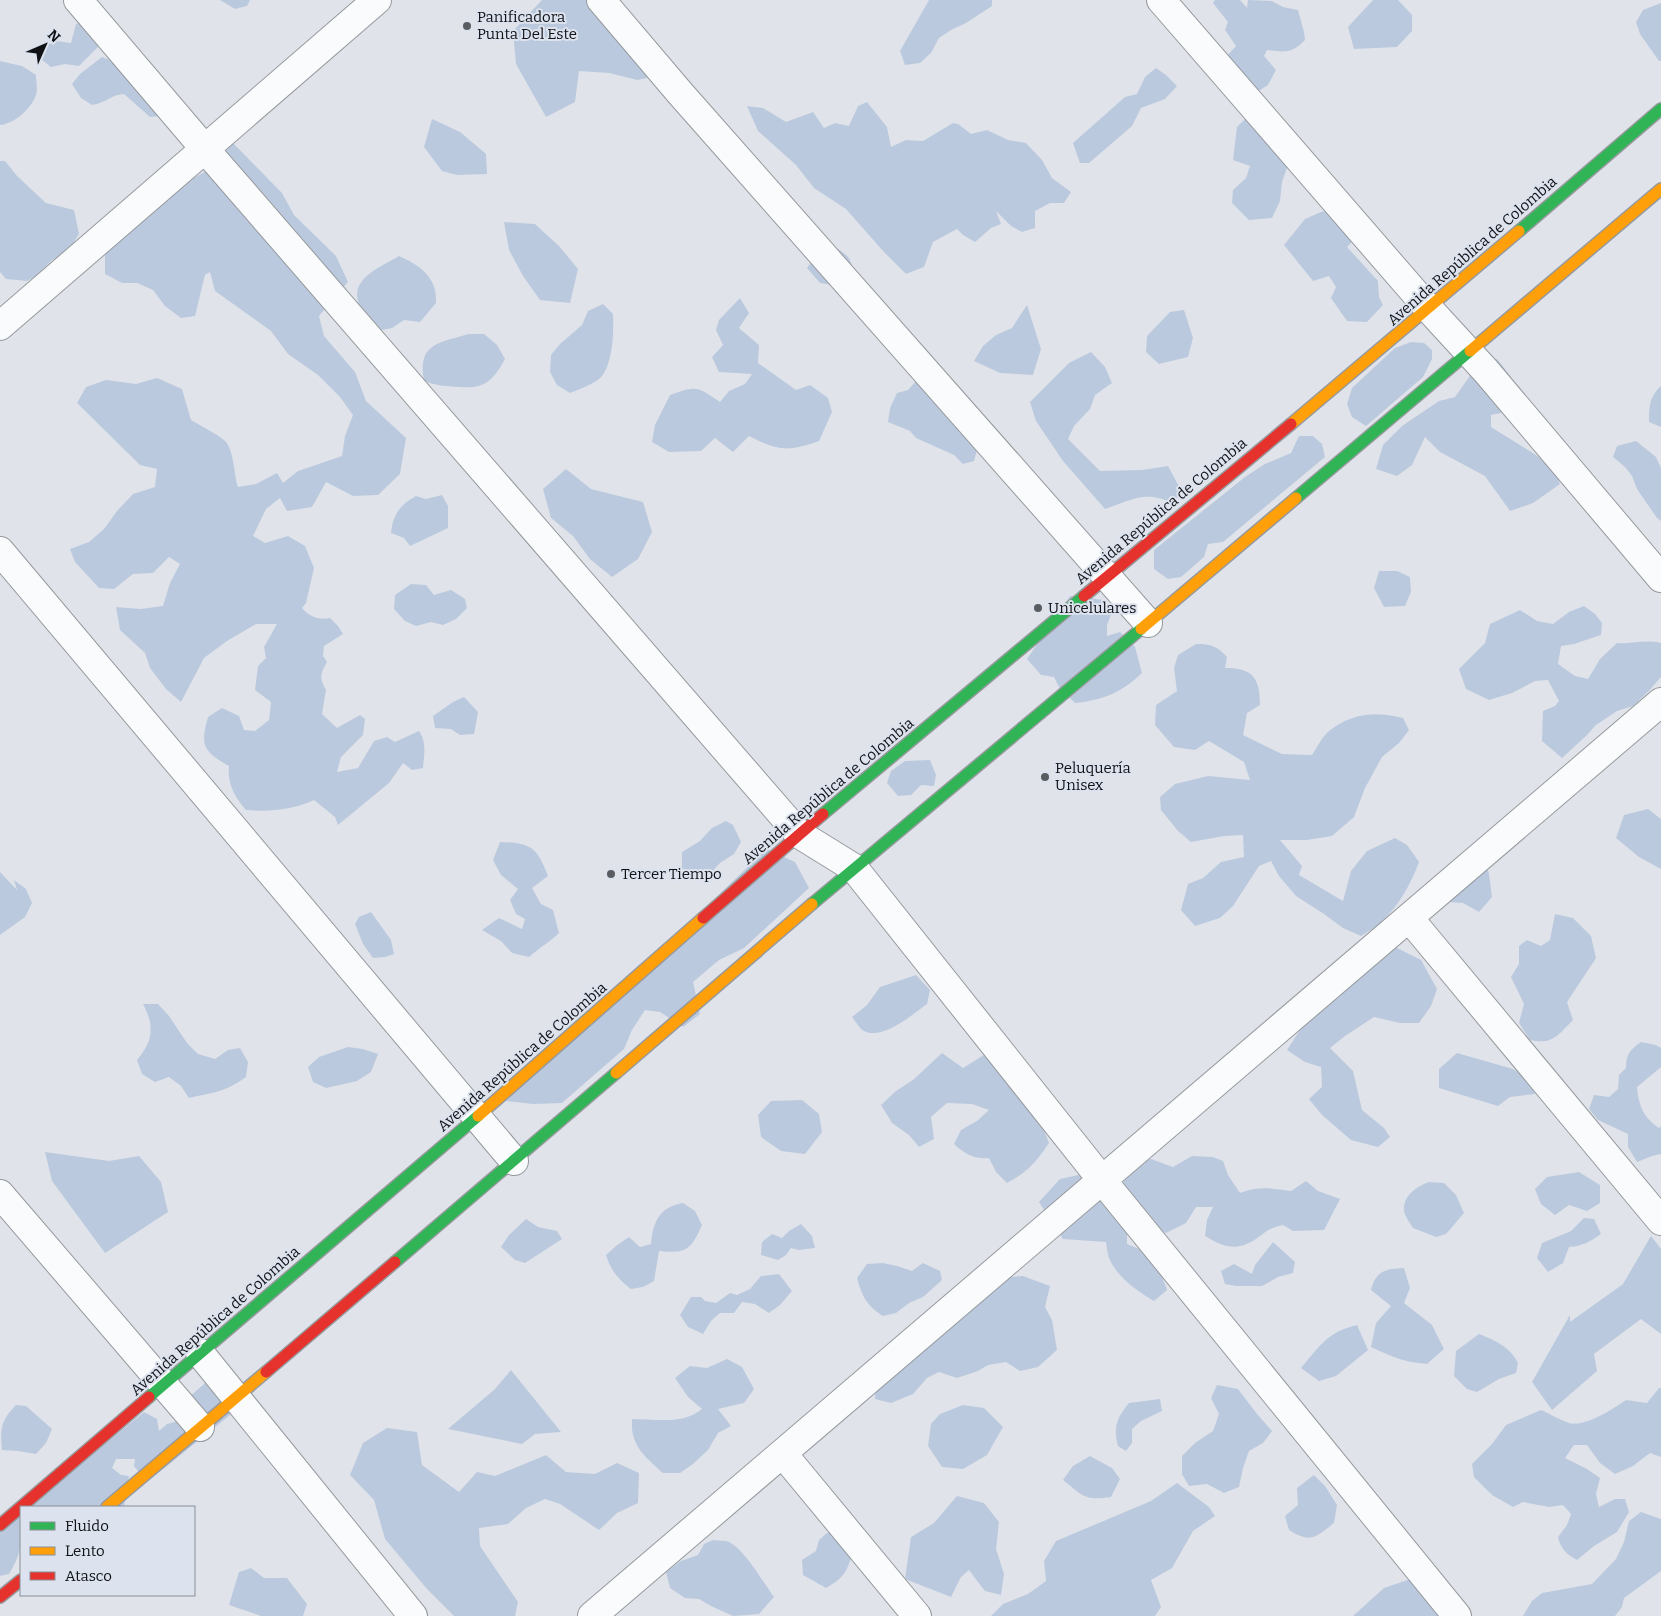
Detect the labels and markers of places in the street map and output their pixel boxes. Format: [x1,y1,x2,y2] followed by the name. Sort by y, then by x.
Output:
[477,8,577,43] place label: Panificadora Punta Del Este
[461,20,473,32] marker: Panificadora Punta Del Este
[1048,599,1136,617] place label: Unicelulares
[1032,602,1044,614] marker: Unicelulares
[1055,759,1131,794] place label: Peluquería Unisex
[1039,771,1051,783] marker: Peluquería Unisex
[621,865,722,883] place label: Tercer Tiempo
[605,868,617,880] marker: Tercer Tiempo

